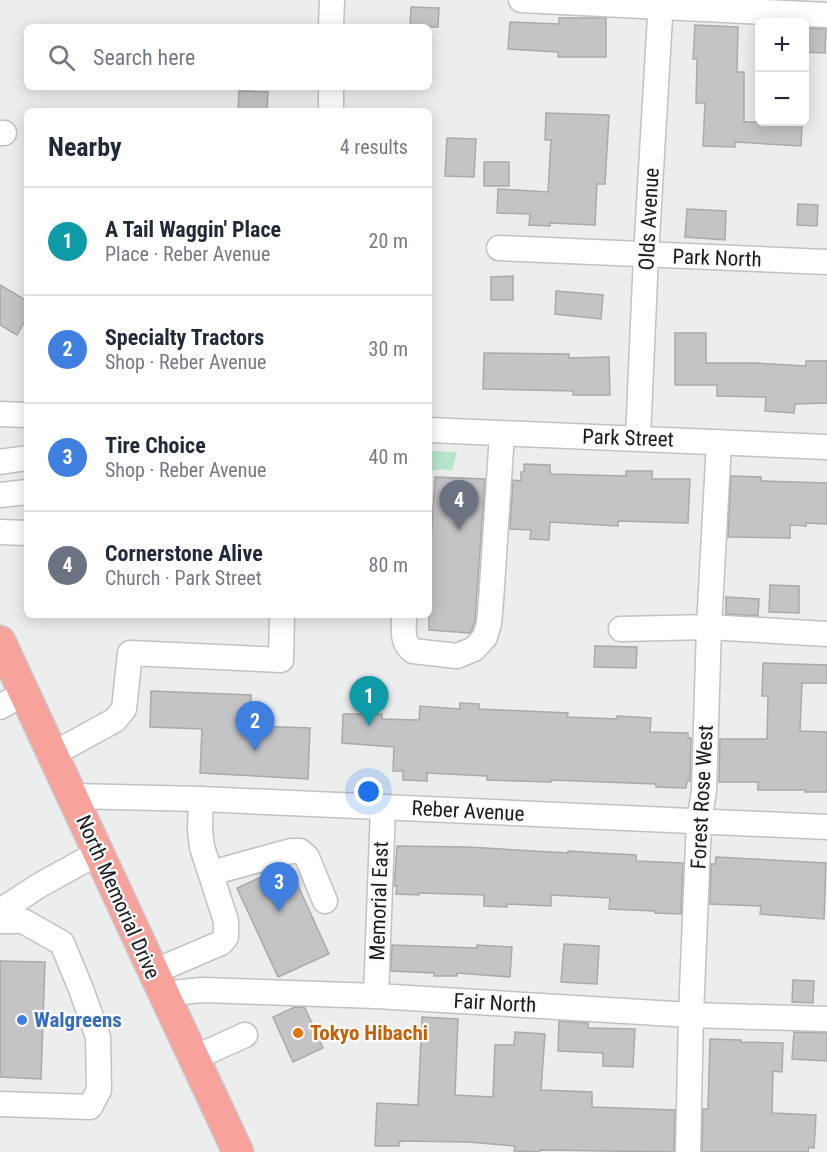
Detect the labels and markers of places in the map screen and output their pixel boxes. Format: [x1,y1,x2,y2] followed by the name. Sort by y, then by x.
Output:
[440,480,478,530] pin: 4
[350,676,388,726] pin: 1
[236,702,274,751] pin: 2
[260,862,298,912] pin: 3
[34,1008,122,1032] place label: Walgreens
[15,1013,29,1027] marker: Walgreens
[310,1021,428,1045] place label: Tokyo Hibachi
[291,1026,305,1040] marker: Tokyo Hibachi

